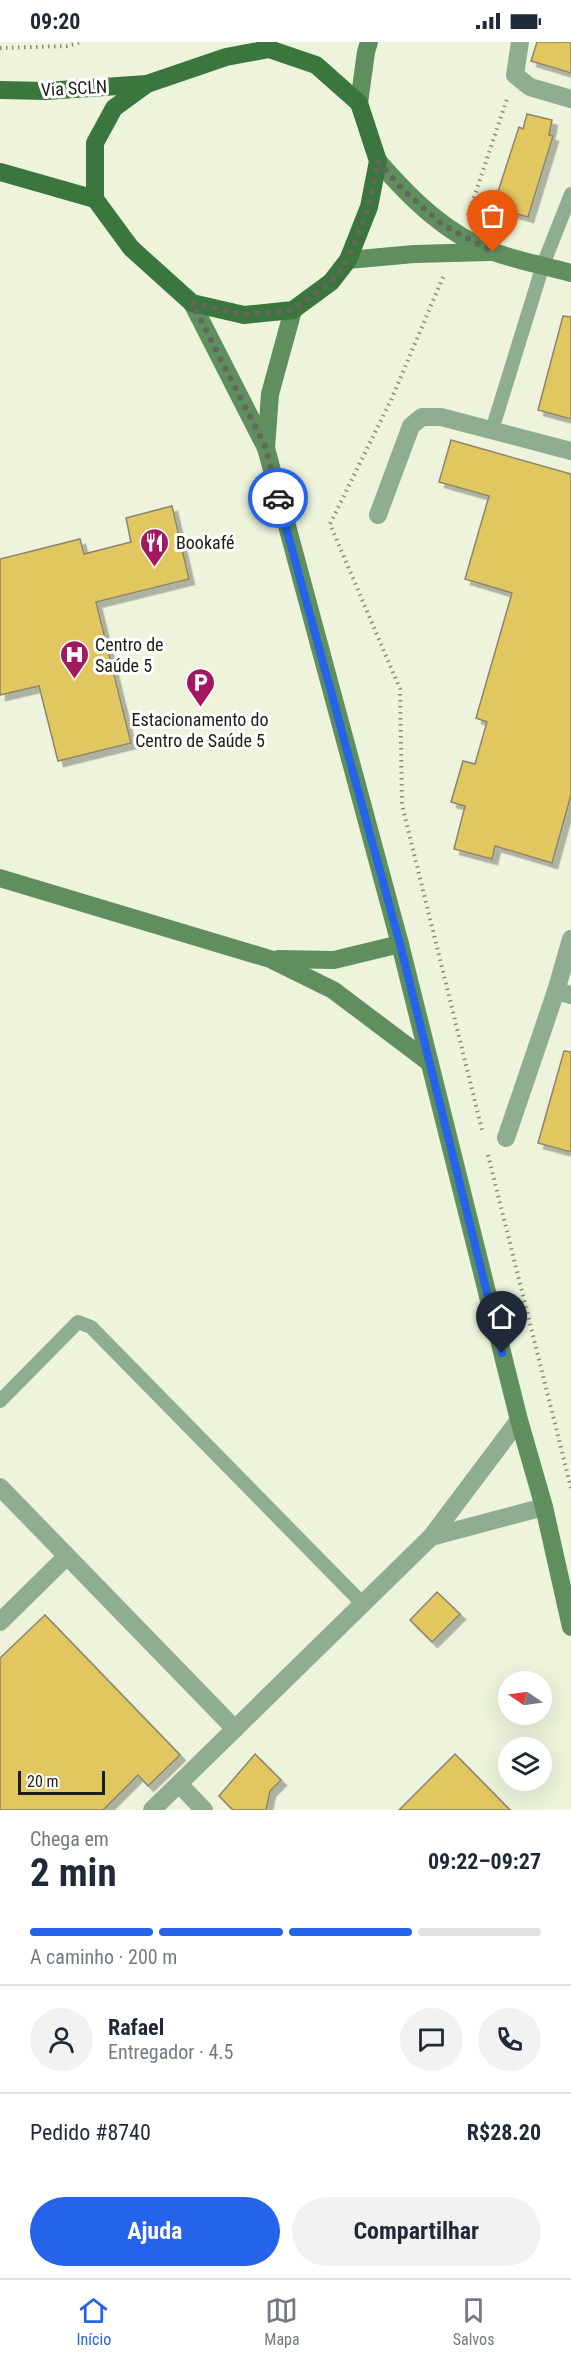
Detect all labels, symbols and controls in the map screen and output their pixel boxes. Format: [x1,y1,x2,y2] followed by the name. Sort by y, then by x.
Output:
[30,9,81,34] text: 09:20
[40,76,108,100] street label: Via SCLN
[467,190,518,252] pin
[476,199,509,232] icon: bag
[248,468,308,528] courier
[262,482,295,515] icon: car
[139,526,171,568] restaurant icon: Bookafé
[176,532,235,553] place label: Bookafé
[95,634,164,676] place label: Centro de Saúde 5
[58,638,90,680] hospital icon: Centro de Saúde 5
[184,666,216,708] parking icon: Estacionamento do Centro de Saúde 5
[132,709,268,751] place label: Estacionamento do Centro de Saúde 5
[476,1291,527,1353] pin
[485,1300,518,1333] icon: home
[498,1671,552,1725] north arrow
[498,1671,552,1791] map controls
[498,1737,552,1791] button: layers
[18,1768,105,1796] scale bar
[27,1772,59,1791] text: 20 m
[30,1827,109,1851] text: Chega em
[428,1849,541,1874] text: 09:22–09:27
[30,1850,117,1896] text: 2 min
[30,1945,177,1969] text: A caminho · 200 m
[30,2008,93,2071] button: person
[400,2008,463,2071] button: chat
[478,2008,541,2071] button: phone
[108,2015,164,2040] text: Rafael
[108,2040,233,2064] text: Entregador · 4.5
[30,2120,151,2145] text: Pedido #8740
[467,2120,541,2145] text: R$28.20
[30,2197,280,2266] button: Ajuda
[292,2197,541,2266] button: Compartilhar
[77,2294,111,2349] tab: Início
[264,2294,300,2349] tab: Mapa
[453,2294,494,2349] tab: Salvos

